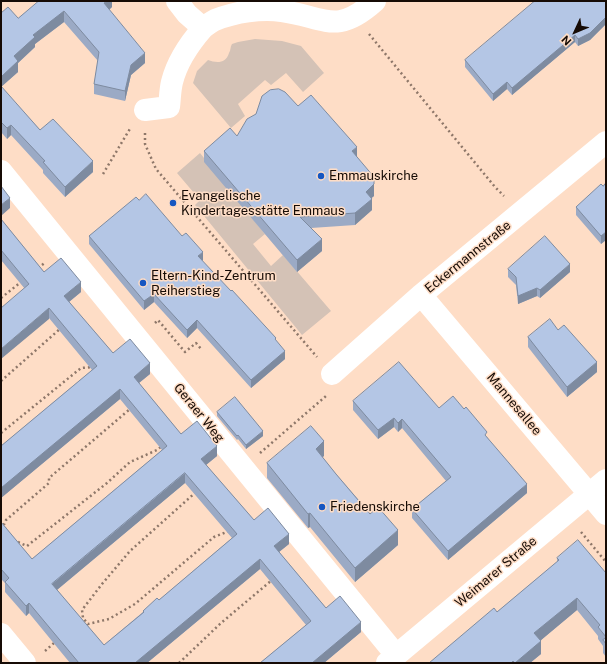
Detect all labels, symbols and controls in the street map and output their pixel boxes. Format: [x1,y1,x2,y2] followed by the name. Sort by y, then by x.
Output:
[555,12,595,52] north arrow
[559,33,574,48] text: N
[329,168,418,184] place label: Emmauskirche
[316,171,326,181] marker: Emmauskirche
[181,188,344,219] place label: Evangelische Kindertagesstätte Emmaus
[168,198,178,208] marker: Evangelische Kindertagesstätte Emmaus
[422,217,514,297] street label: Eckermannstraße
[151,268,276,299] place label: Eltern-Kind-Zentrum Reiherstieg
[138,278,148,288] marker: Eltern-Kind-Zentrum Reiherstieg
[483,370,545,438] street label: Mannesallee
[170,380,228,446] street label: Geraer Weg
[330,499,420,515] place label: Friedenskirche
[317,502,327,512] marker: Friedenskirche
[452,533,540,611] street label: Weimarer Straße

